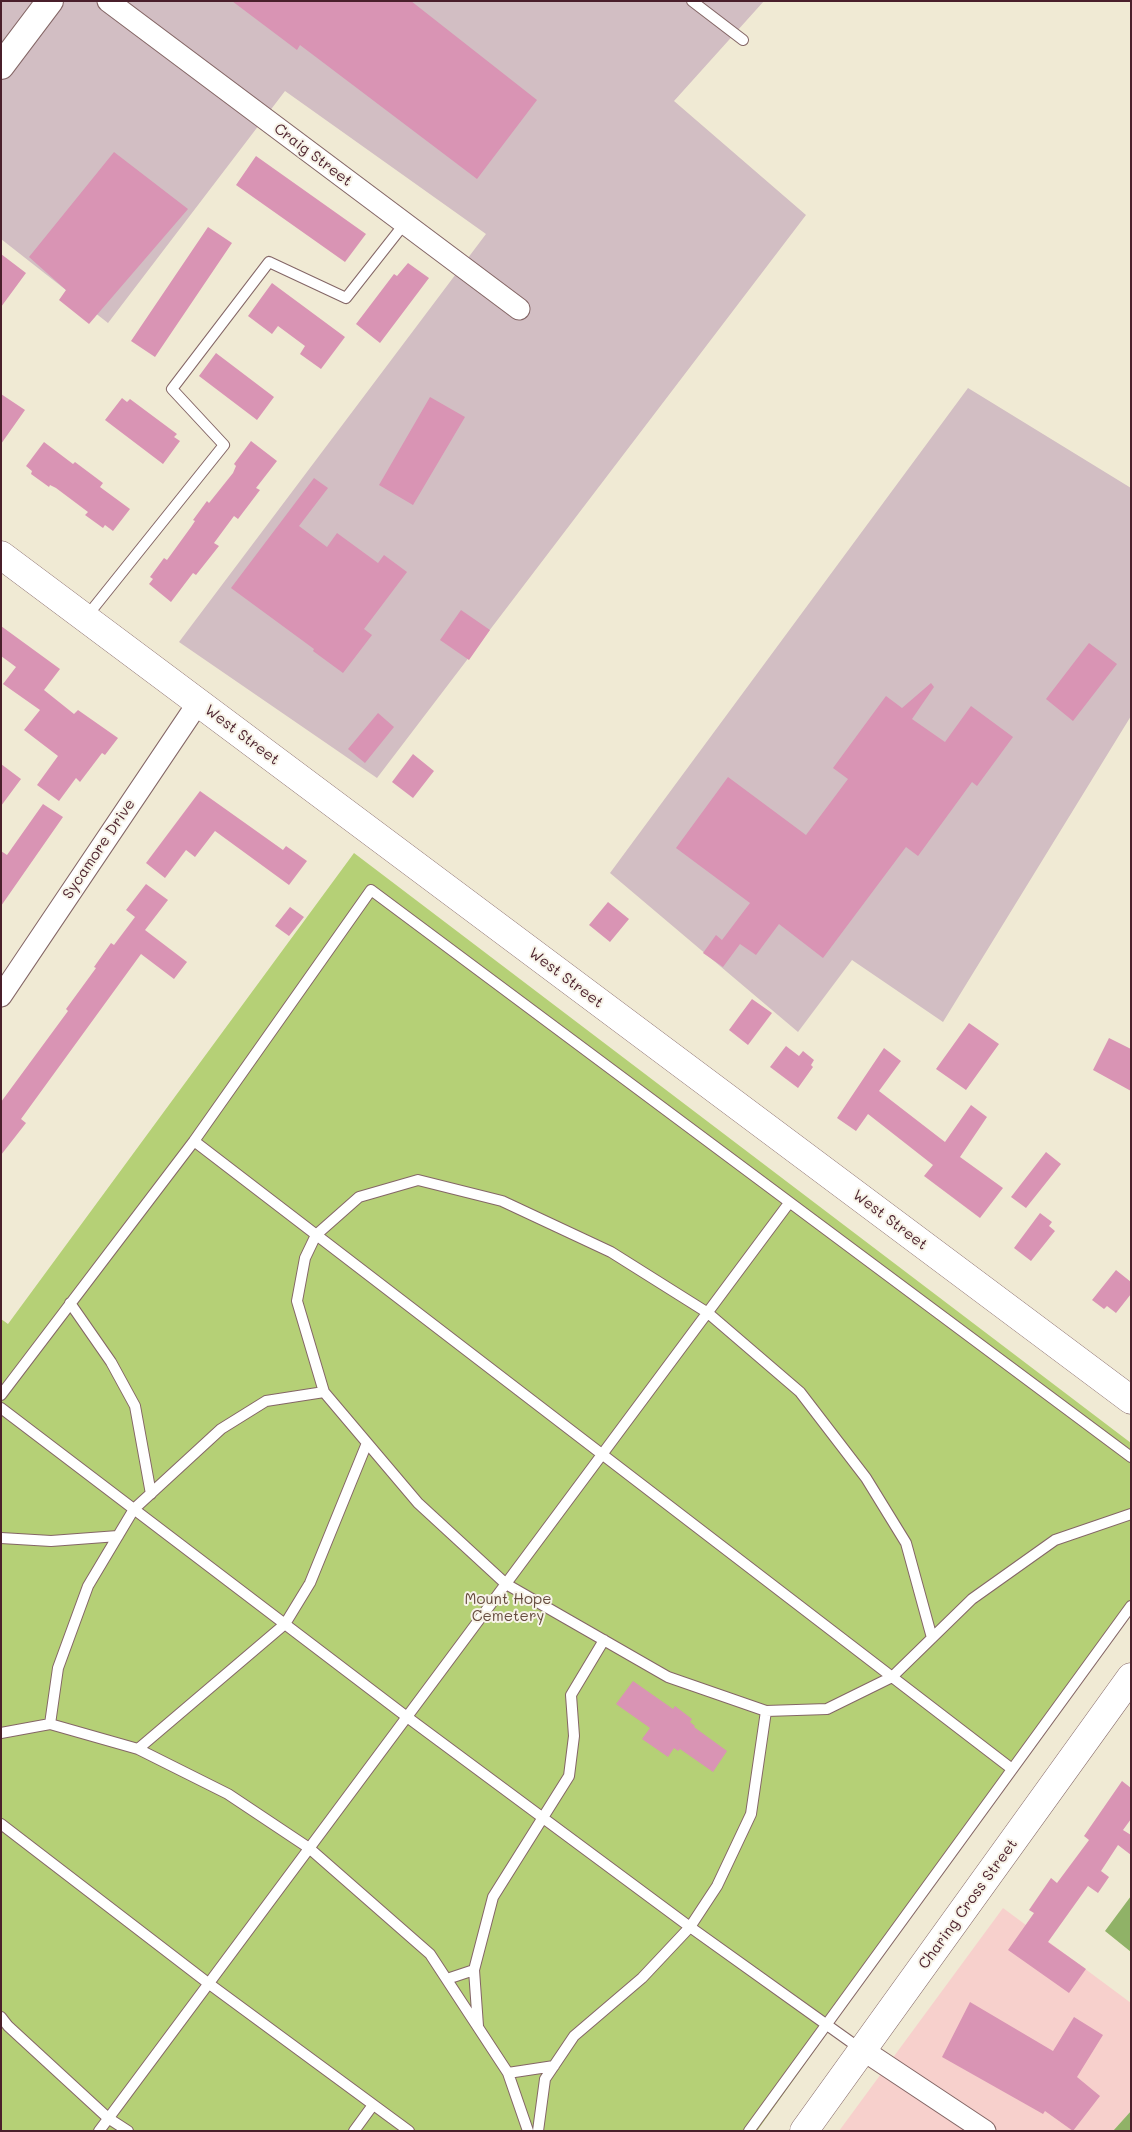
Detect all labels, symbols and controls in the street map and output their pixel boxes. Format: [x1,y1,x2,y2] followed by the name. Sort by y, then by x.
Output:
[270,120,356,190] street label: Craig Street
[201,701,283,769] street label: West Street
[59,796,139,902] street label: Sycamore Drive
[525,944,607,1012] street label: West Street
[849,1186,931,1254] street label: West Street
[465,1590,551,1625] park label: Mount Hope Cemetery
[915,1835,1021,1973] street label: Charing Cross Street

